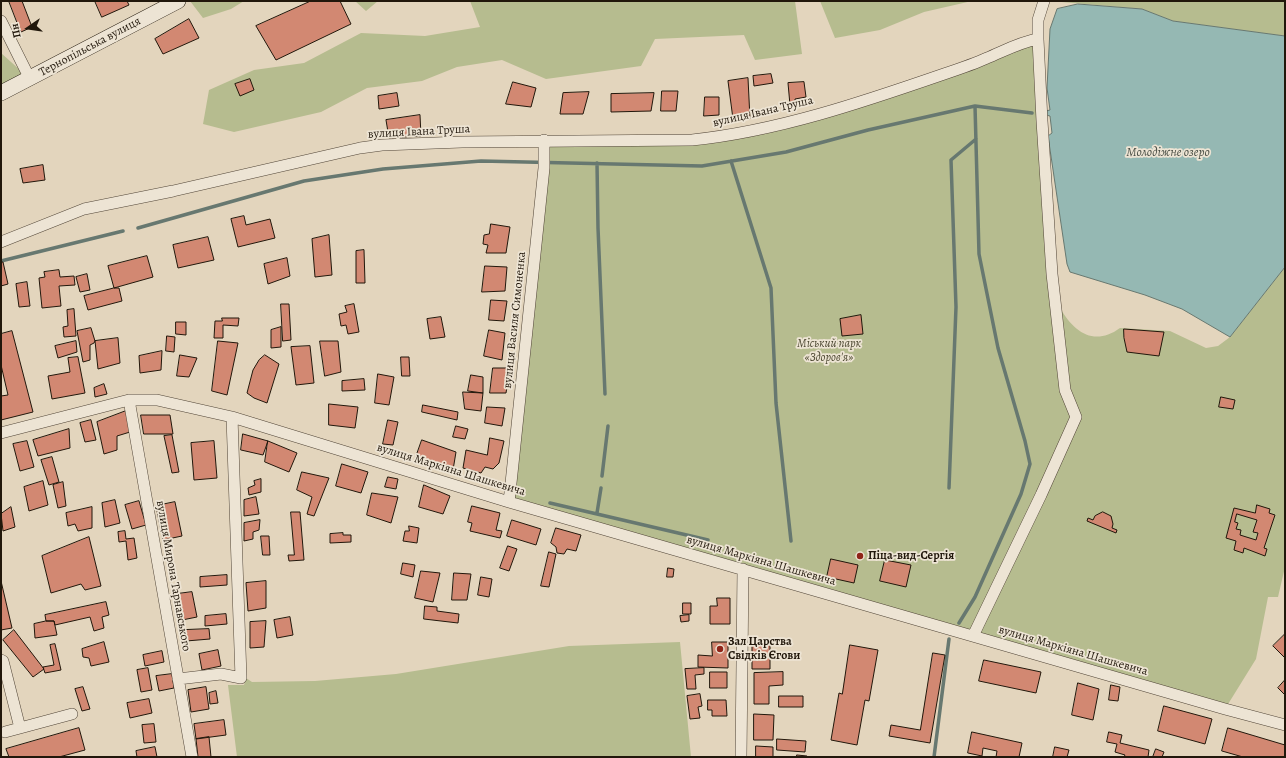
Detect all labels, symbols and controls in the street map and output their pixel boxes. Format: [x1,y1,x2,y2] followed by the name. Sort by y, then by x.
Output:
[8,8,48,48] north arrow
[37,14,143,80] street label: Тернопільська вулиця
[7,22,25,40] text: Пн
[711,93,815,131] street label: вулиця Івана Труша
[367,122,471,142] street label: вулиця Івана Труша
[1126,145,1210,161] water label: Молодіжне озеро
[501,251,529,389] street label: вулиця Василя Симоненка
[797,337,861,365] park label: Міський парк «Здоров'я»
[375,441,527,499] street label: вулиця Маркіяна Шашкевича
[153,499,193,653] street label: вулиця Мирона Тарнавського
[685,533,837,589] street label: вулиця Маркіяна Шашкевича
[868,549,954,563] place label: Піца-вид-Сергія
[855,551,865,561] marker: Піца-вид-Сергія
[997,623,1149,679] street label: вулиця Маркіяна Шашкевича
[728,635,800,663] place label: Зал Царства Свідків Єгови
[715,644,725,654] marker: Зал Царства Свідків Єгови

